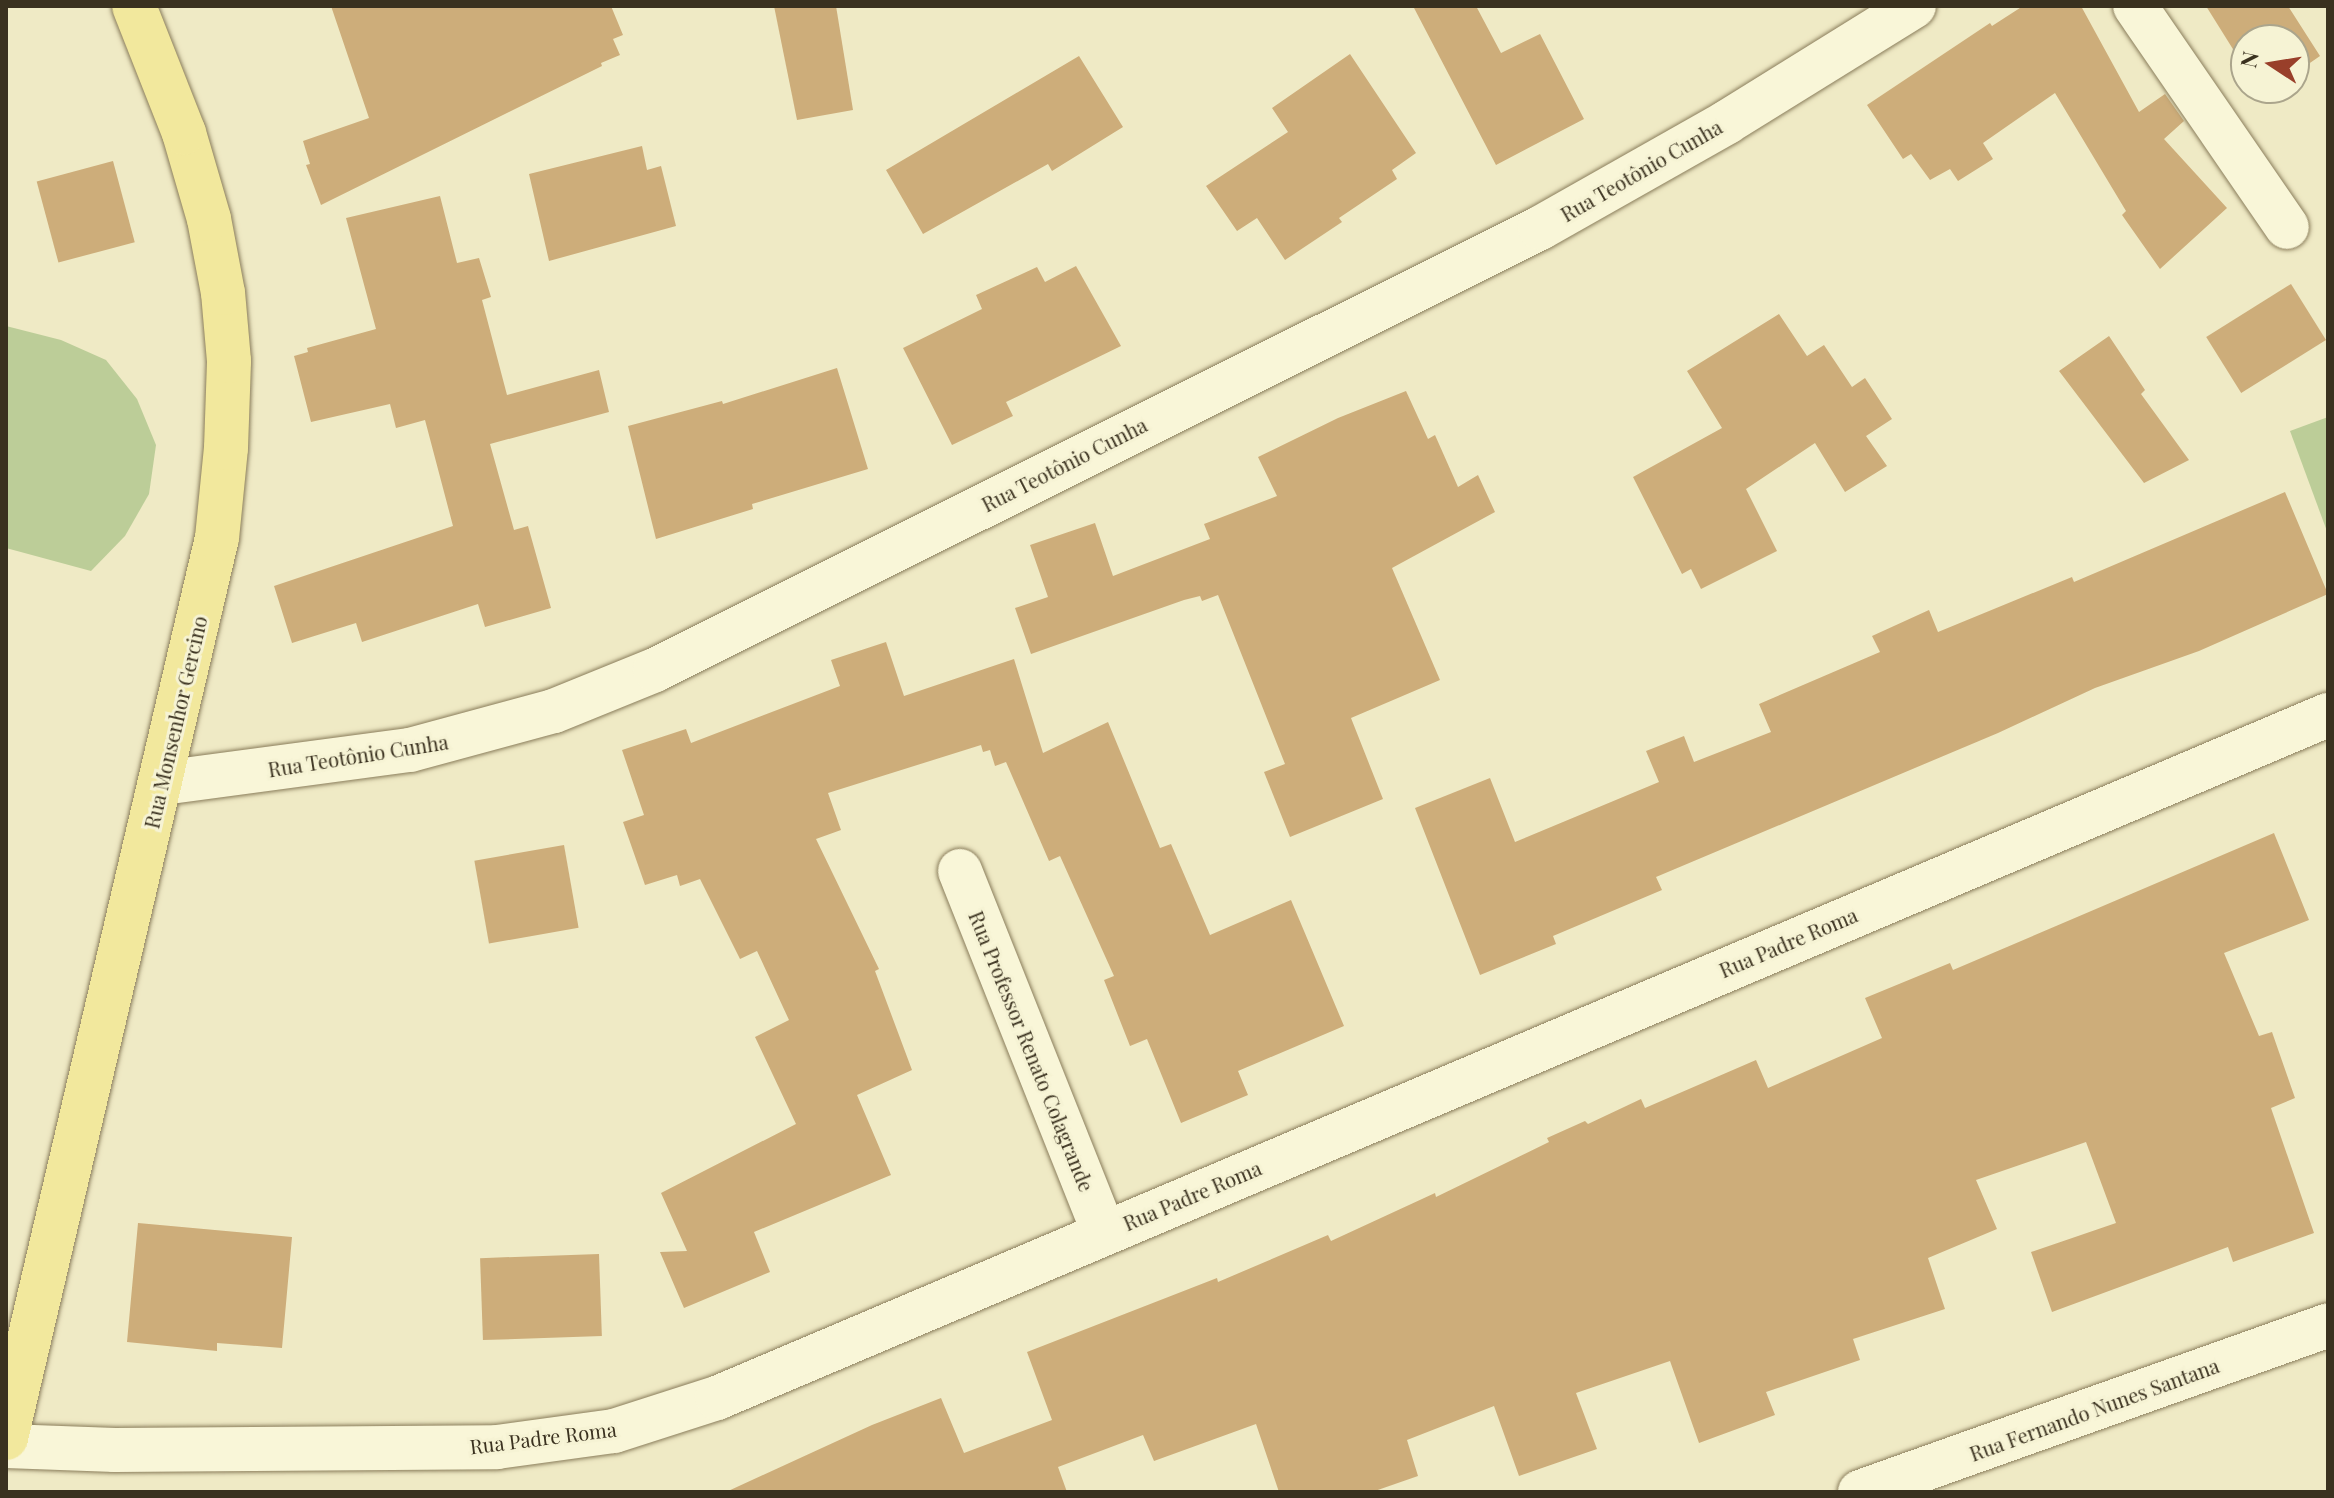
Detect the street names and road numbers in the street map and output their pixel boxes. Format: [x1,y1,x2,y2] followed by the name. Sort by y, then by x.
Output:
[1556,114,1726,226] street label: Rua Teotônio Cunha
[977,412,1151,516] street label: Rua Teotônio Cunha
[139,613,211,831] street label: Rua Monsenhor Gercino
[266,729,450,781] street label: Rua Teotônio Cunha
[1715,902,1861,982] street label: Rua Padre Roma
[964,907,1100,1195] street label: Rua Professor Renato Colagrande
[1119,1155,1265,1235] street label: Rua Padre Roma
[1966,1353,2222,1465] street label: Rua Fernando Nunes Santana
[468,1416,618,1458] street label: Rua Padre Roma

